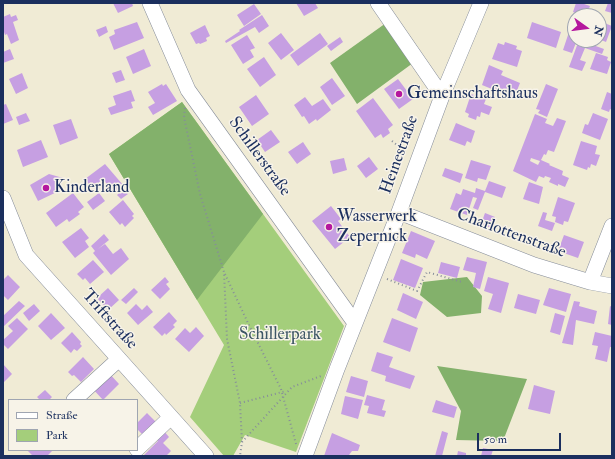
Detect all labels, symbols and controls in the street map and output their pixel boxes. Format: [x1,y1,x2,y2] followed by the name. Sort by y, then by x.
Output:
[567,8,607,48] north arrow
[591,24,606,37] text: N
[407,84,538,104] place label: Gemeinschaftshaus
[394,89,404,99] marker: Gemeinschaftshaus
[223,113,295,201] street label: Schillerstraße
[376,113,424,197] street label: Heinestraße
[54,178,129,198] place label: Kinderland
[41,183,51,193] marker: Kinderland
[454,205,568,263] street label: Charlottenstraße
[337,207,417,247] place label: Wasserwerk Zepernick
[324,222,334,232] marker: Wasserwerk Zepernick
[77,286,141,354] street label: Triftstraße
[239,325,321,345] park label: Schillerpark
[8,399,138,451] legend
[46,408,77,423] text: Straße
[479,425,563,451] scale bar
[46,428,68,443] text: Park
[484,432,507,447] text: 50 m

